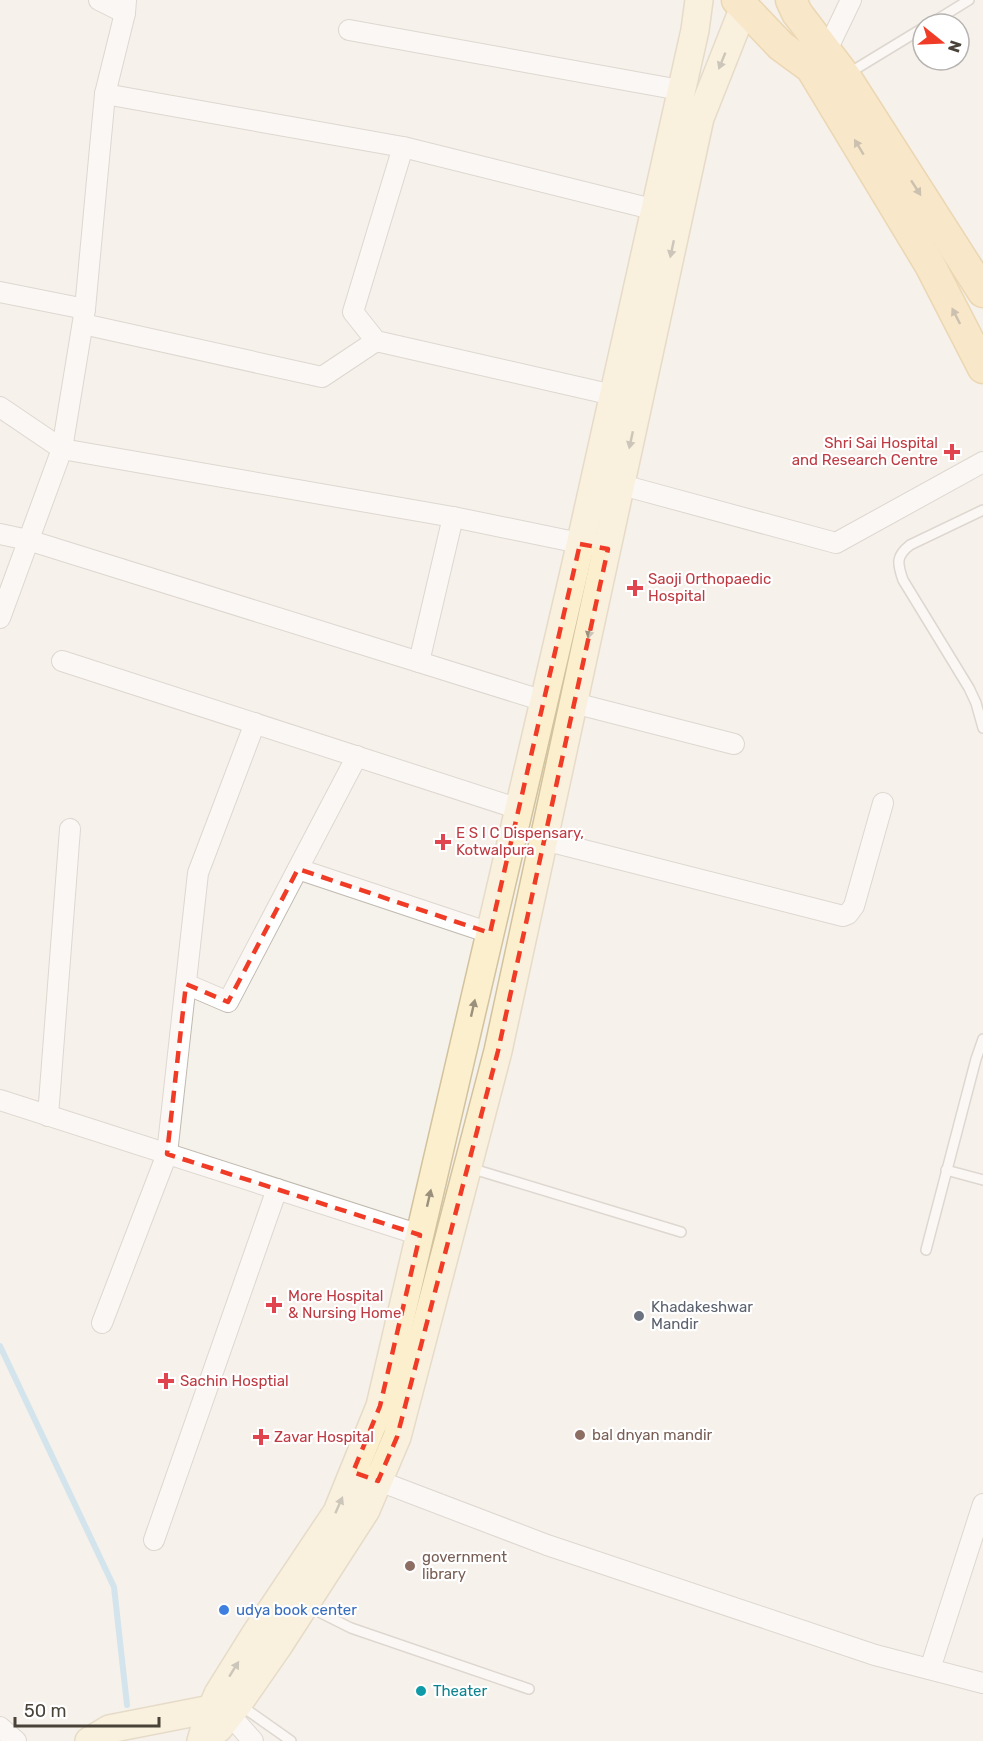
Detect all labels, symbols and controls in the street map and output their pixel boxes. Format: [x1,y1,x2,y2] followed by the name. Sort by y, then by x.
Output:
[911,12,971,72] north arrow
[944,38,966,55] text: N
[717,52,726,70] one-way arrow
[853,139,864,155] one-way arrow
[911,180,922,196] one-way arrow
[667,240,676,259] one-way arrow
[952,307,961,324] one-way arrow
[626,430,635,449] one-way arrow
[792,434,938,469] place label: Shri Sai Hospital and Research Centre
[943,443,961,461] marker: Shri Sai Hospital and Research Centre
[648,570,771,605] place label: Saoji Orthopaedic Hospital
[626,579,644,597] marker: Saoji Orthopaedic Hospital
[585,621,594,640] one-way arrow
[456,824,584,859] place label: E S I C Dispensary, Kotwalpura
[434,833,452,851] marker: E S I C Dispensary, Kotwalpura
[468,999,478,1017] one-way arrow
[425,1188,434,1207] one-way arrow
[288,1287,401,1322] place label: More Hospital & Nursing Home
[265,1296,283,1314] marker: More Hospital & Nursing Home
[651,1298,753,1333] place label: Khadakeshwar Mandir
[632,1309,646,1323] marker: Khadakeshwar Mandir
[157,1372,175,1390] marker: Sachin Hosptial
[180,1372,289,1390] place label: Sachin Hosptial
[592,1426,713,1444] place label: bal dnyan mandir
[252,1428,270,1446] marker: Zavar Hospital
[274,1428,374,1446] place label: Zavar Hospital
[573,1428,587,1442] marker: bal dnyan mandir
[335,1497,344,1514] one-way arrow
[422,1548,507,1583] place label: government library
[403,1559,417,1573] marker: government library
[236,1601,357,1619] place label: udya book center
[217,1603,231,1617] marker: udya book center
[228,1661,239,1677] one-way arrow
[433,1682,487,1700] place label: Theater
[414,1684,428,1698] marker: Theater
[15,1690,159,1728] scale bar
[24,1700,67,1722] text: 50 m

